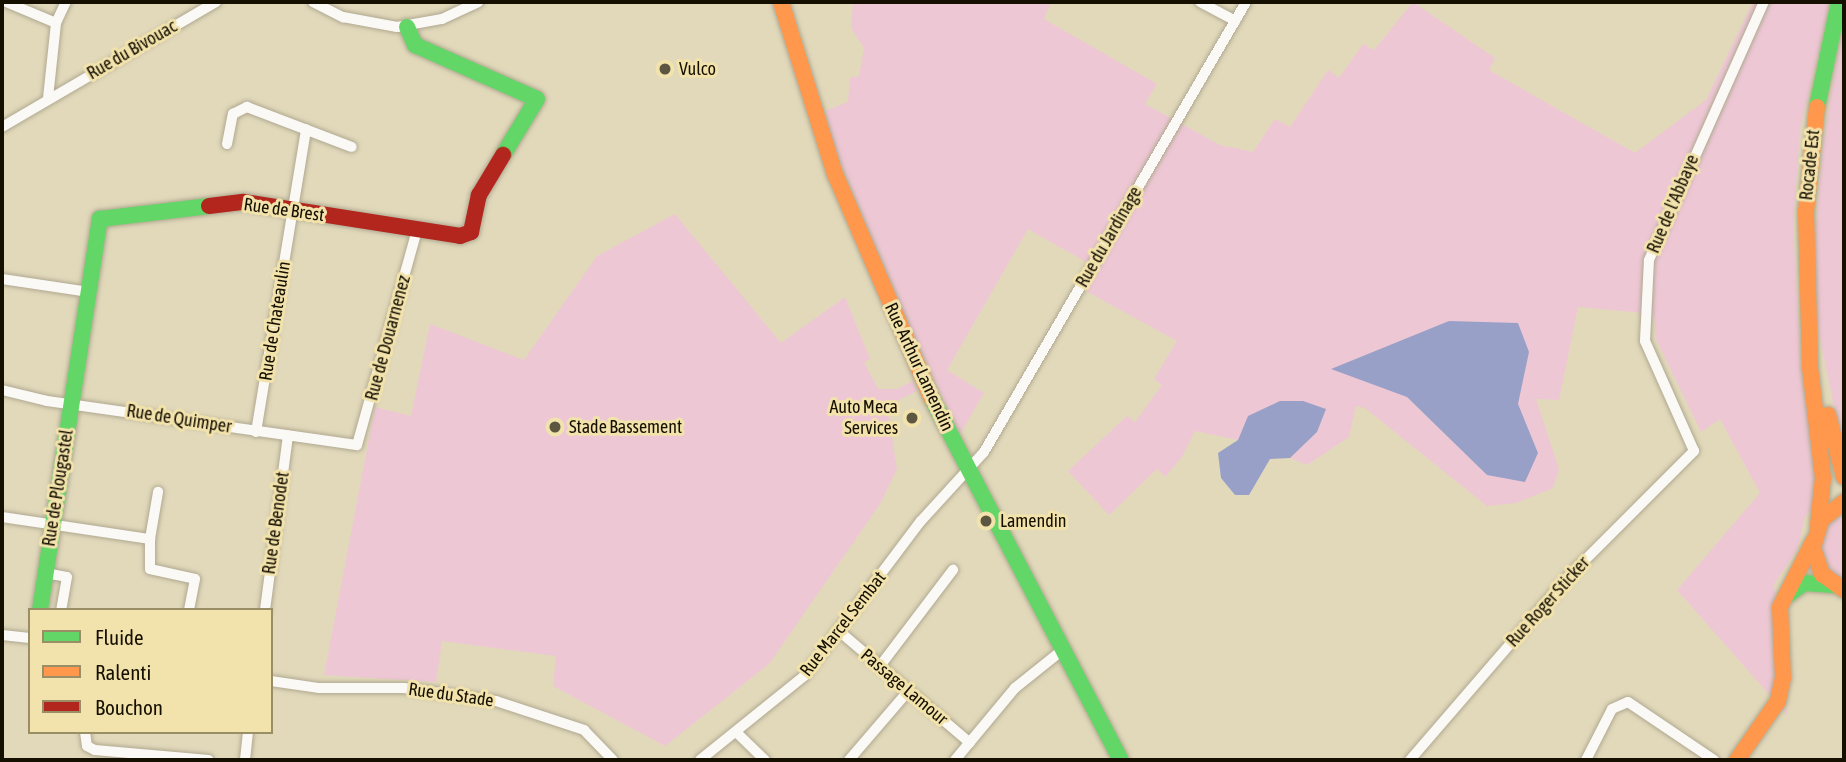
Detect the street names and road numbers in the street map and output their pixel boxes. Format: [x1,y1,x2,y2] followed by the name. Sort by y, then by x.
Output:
[83,16,181,84] street label: Rue du Bivouac
[1796,129,1824,201] street label: Rocade Est
[1643,152,1703,256] street label: Rue de l'Abbaye
[1071,183,1147,291] street label: Rue du Jardinage
[242,194,326,226] street label: Rue de Brest
[255,260,295,382] street label: Rue de Chateaulin
[361,273,415,403] street label: Rue de Douarnenez
[880,299,958,435] street label: Rue Arthur Lamendin
[125,400,233,438] street label: Rue de Quimper
[38,428,78,548] street label: Rue de Plougastel
[258,470,294,576] street label: Rue de Benodet
[1502,553,1594,651] street label: Rue Roger Sticker
[795,567,891,681] street label: Rue Marcel Sembat
[856,644,952,730] street label: Passage Lamour
[407,678,495,712] street label: Rue du Stade

